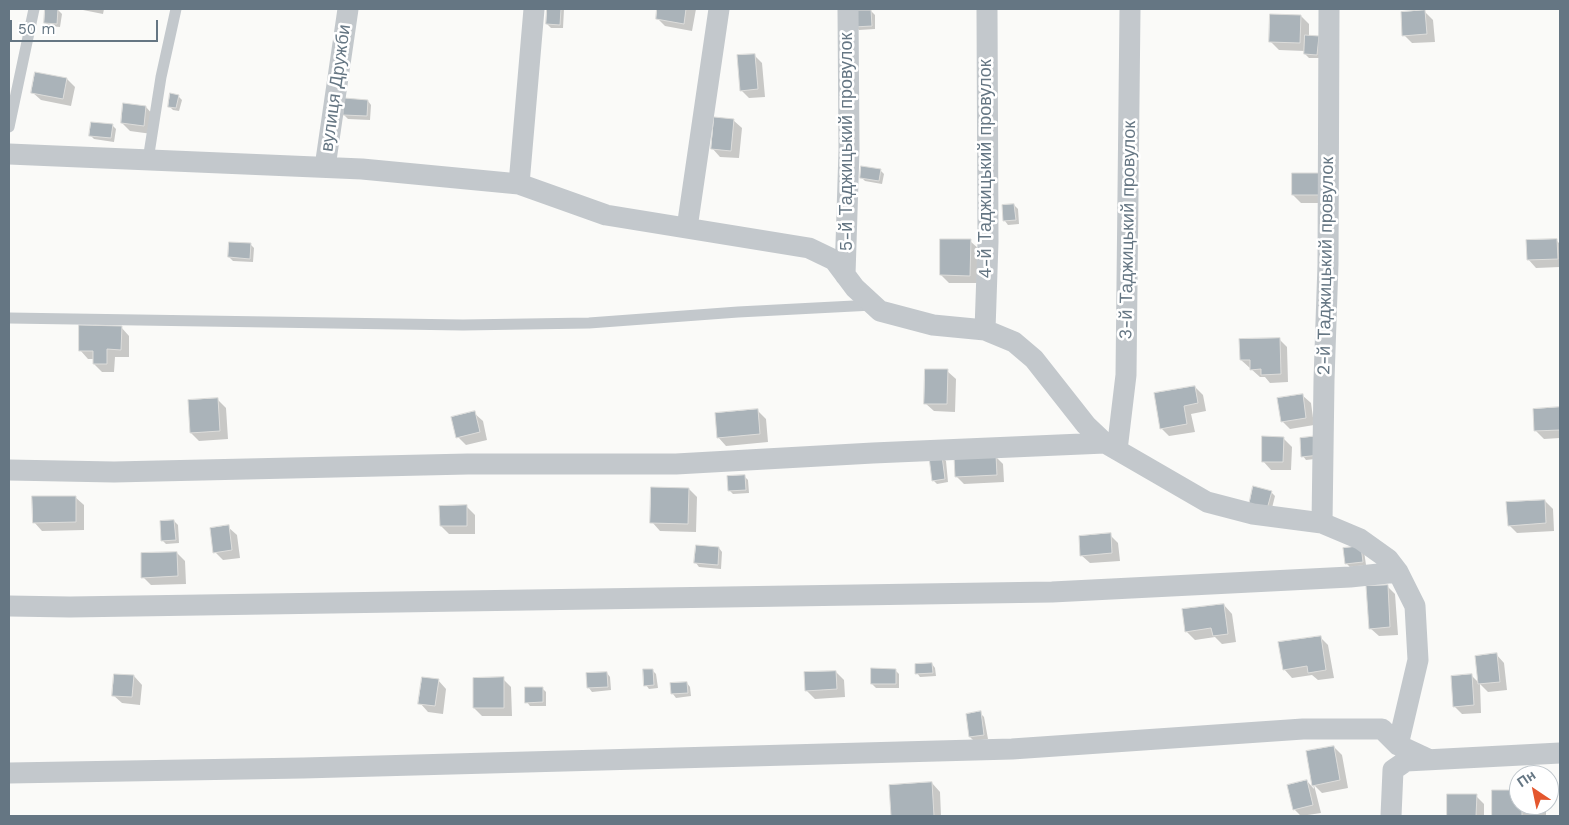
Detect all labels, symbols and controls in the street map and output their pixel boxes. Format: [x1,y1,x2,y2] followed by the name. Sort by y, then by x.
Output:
[12,10,160,42] scale bar
[18,20,55,38] text: 50 m
[316,23,356,153] street label: вулиця Дружби
[836,33,858,251] street label: 5-й Таджицький провулок
[975,59,997,279] street label: 4-й Таджицький провулок
[1115,121,1141,339] street label: 3-й Таджицький провулок
[1313,157,1339,375] street label: 2-й Таджицький провулок
[1509,765,1559,815] north arrow
[1514,767,1538,790] text: Пн

